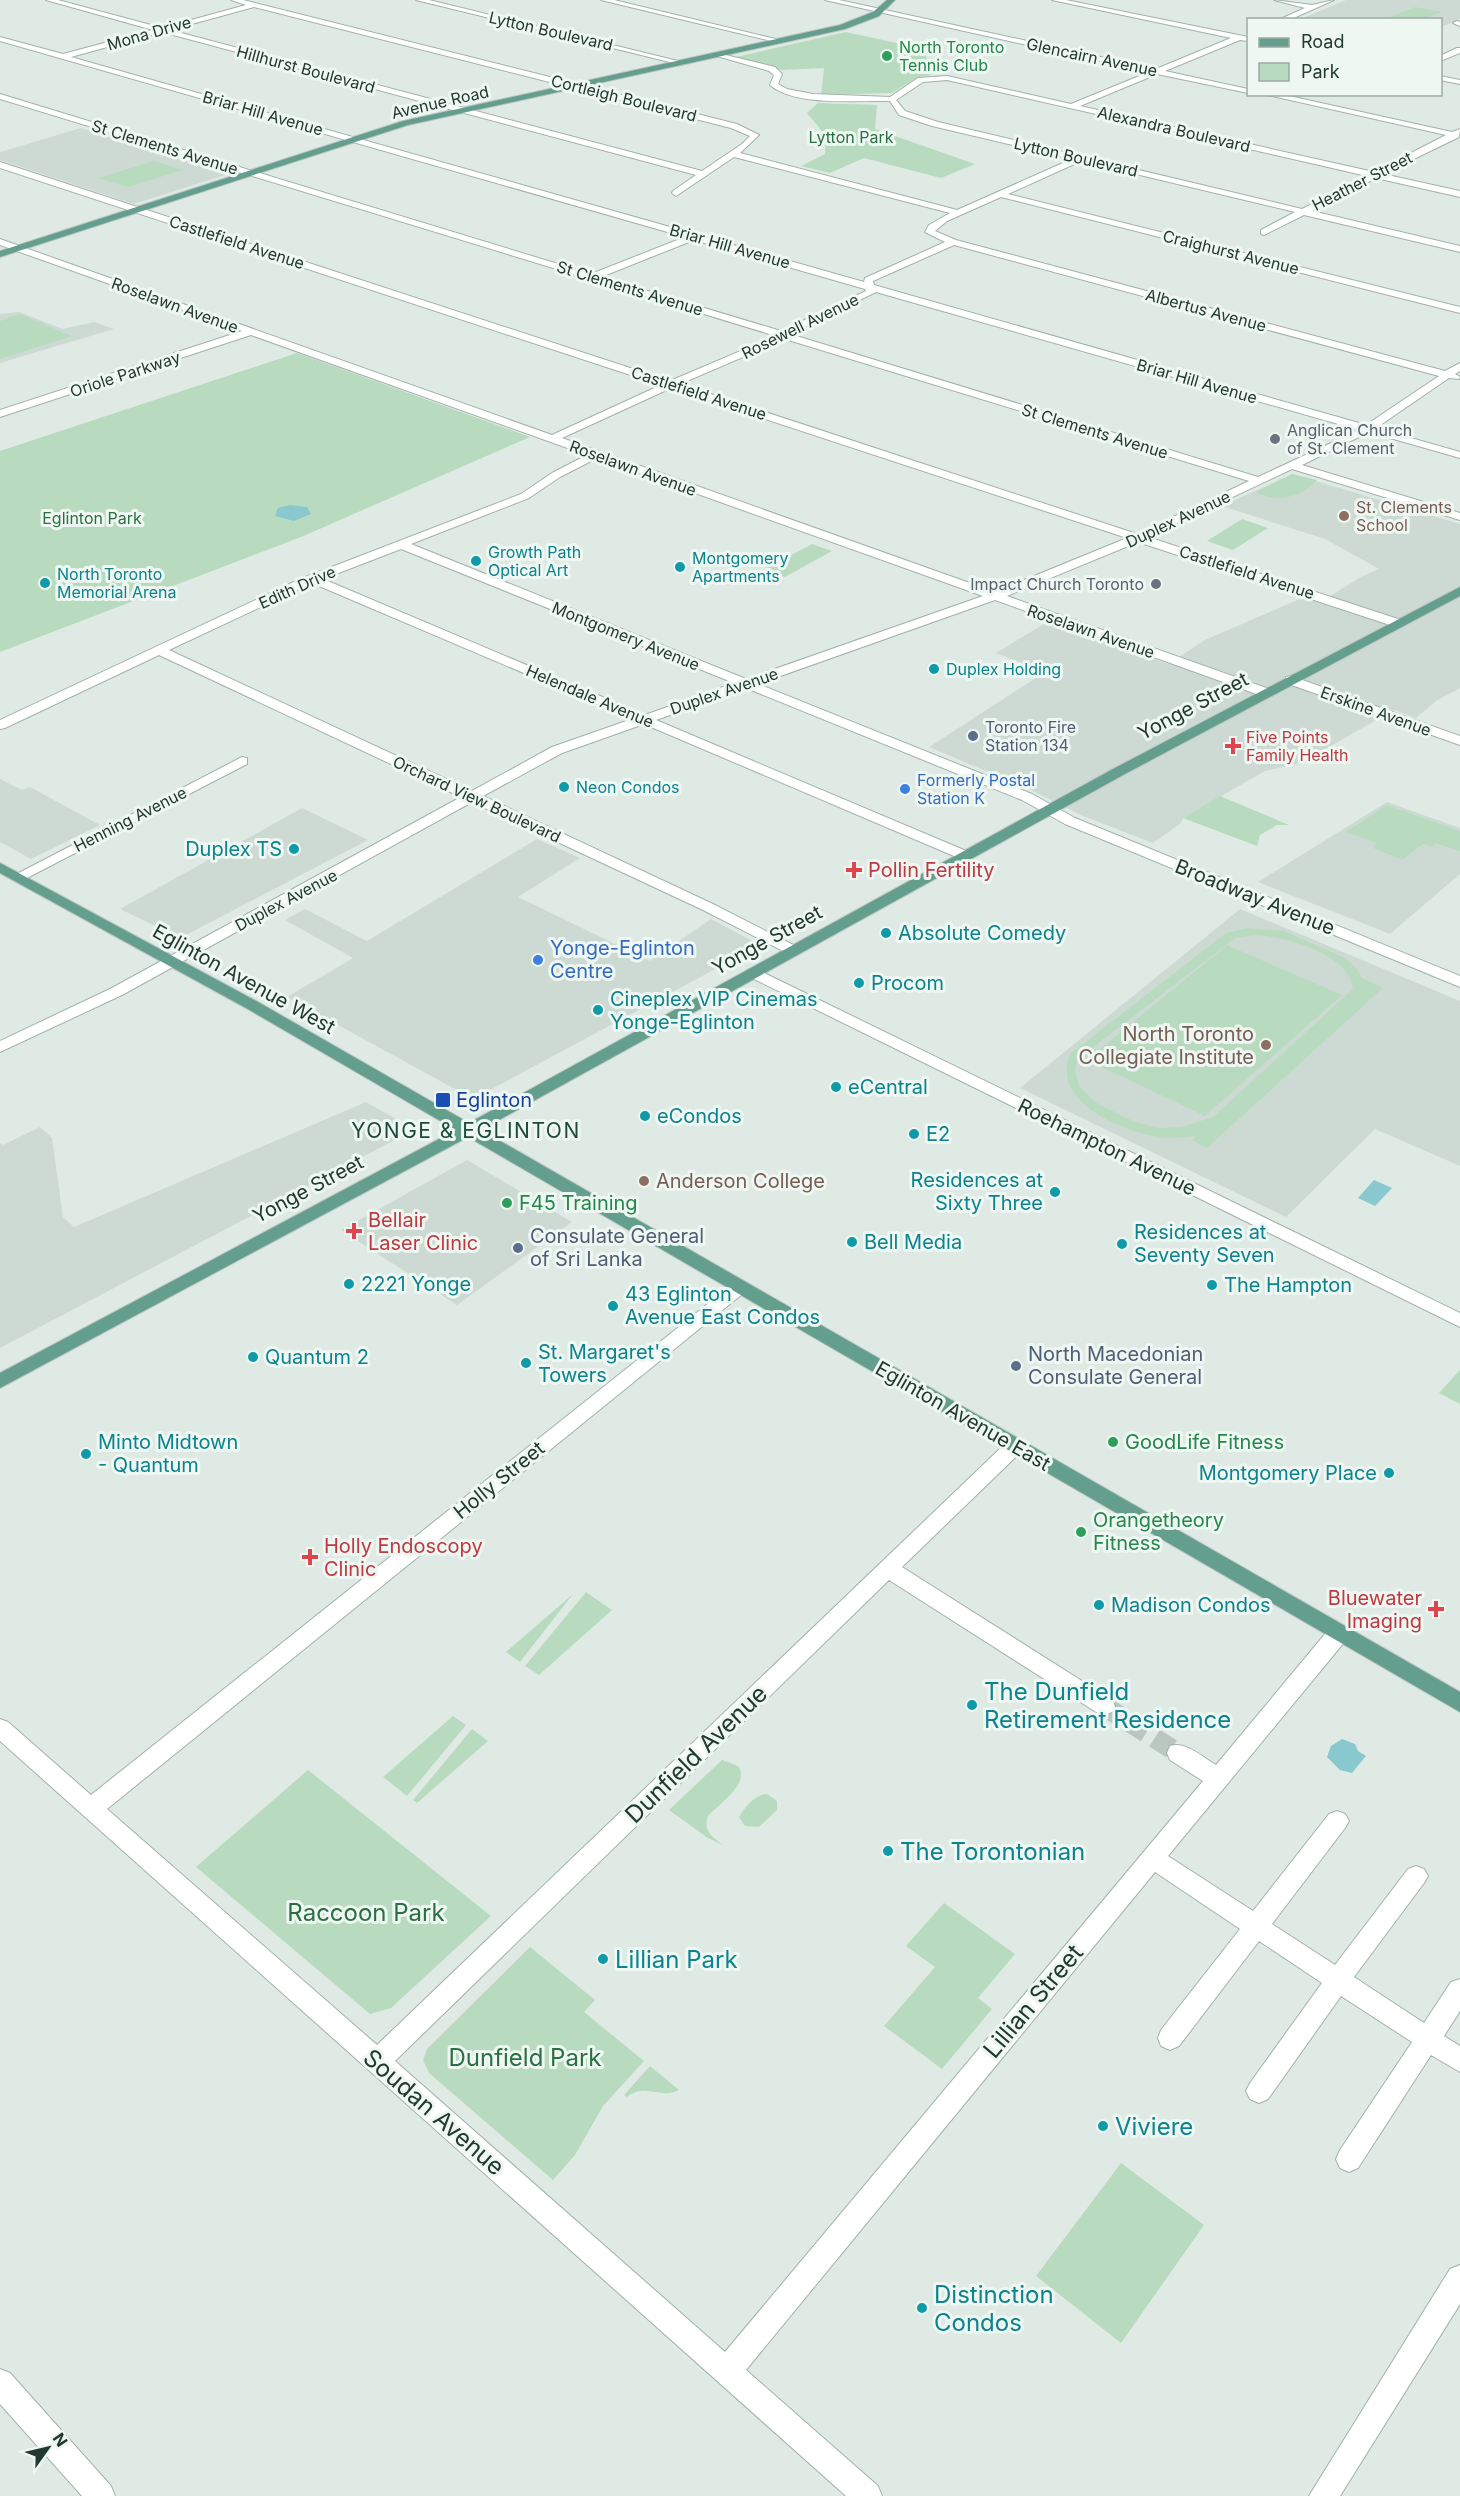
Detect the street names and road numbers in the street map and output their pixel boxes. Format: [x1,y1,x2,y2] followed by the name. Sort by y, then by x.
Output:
[487,7,615,55] street label: Lytton Boulevard
[105,11,193,55] street label: Mona Drive
[1025,33,1159,81] street label: Glencairn Avenue
[235,41,377,97] street label: Hillhurst Boulevard
[549,70,699,126] street label: Cortleigh Boulevard
[389,81,491,123] street label: Avenue Road
[200,86,326,140] street label: Briar Hill Avenue
[1096,102,1252,156] street label: Alexandra Boulevard
[89,115,241,179] street label: St Clements Avenue
[1012,133,1140,181] street label: Lytton Boulevard
[1308,147,1416,215] street label: Heather Street
[167,211,307,273] street label: Castlefield Avenue
[667,219,793,273] street label: Briar Hill Avenue
[1161,225,1301,279] street label: Craighurst Avenue
[554,256,706,320] street label: St Clements Avenue
[109,273,241,337] street label: Roselawn Avenue
[1143,284,1269,336] street label: Albertus Avenue
[738,289,862,363] street label: Rosewell Avenue
[67,347,183,401] street label: Oriole Parkway
[1134,354,1260,408] street label: Briar Hill Avenue
[629,362,769,424] street label: Castlefield Avenue
[1019,399,1171,463] street label: St Clements Avenue
[567,436,699,500] street label: Roselawn Avenue
[1123,486,1233,552] street label: Duplex Avenue
[1177,541,1317,603] street label: Castlefield Avenue
[255,561,339,613] street label: Edith Drive
[549,597,703,675] street label: Montgomery Avenue
[1025,600,1157,662] street label: Roselawn Avenue
[523,660,657,732] street label: Helendale Avenue
[667,663,781,719] street label: Duplex Avenue
[1134,667,1253,745] street label: Yonge Street
[1318,682,1434,740] street label: Erskine Avenue
[390,751,564,847] street label: Orchard View Boulevard
[70,782,190,856] street label: Henning Avenue
[1172,854,1338,940] street label: Broadway Avenue
[231,865,341,935] street label: Duplex Avenue
[708,900,826,980] street label: Yonge Street
[149,919,340,1039] street label: Eglinton Avenue West
[1014,1093,1200,1201] street label: Roehampton Avenue
[249,1150,368,1228] street label: Yonge Street
[871,1356,1055,1476] street label: Eglinton Avenue East
[449,1436,550,1524] street label: Holly Street
[619,1679,773,1829] street label: Dunfield Avenue
[977,1938,1089,2064] street label: Lillian Street
[358,2043,510,2181] street label: Soudan Avenue

